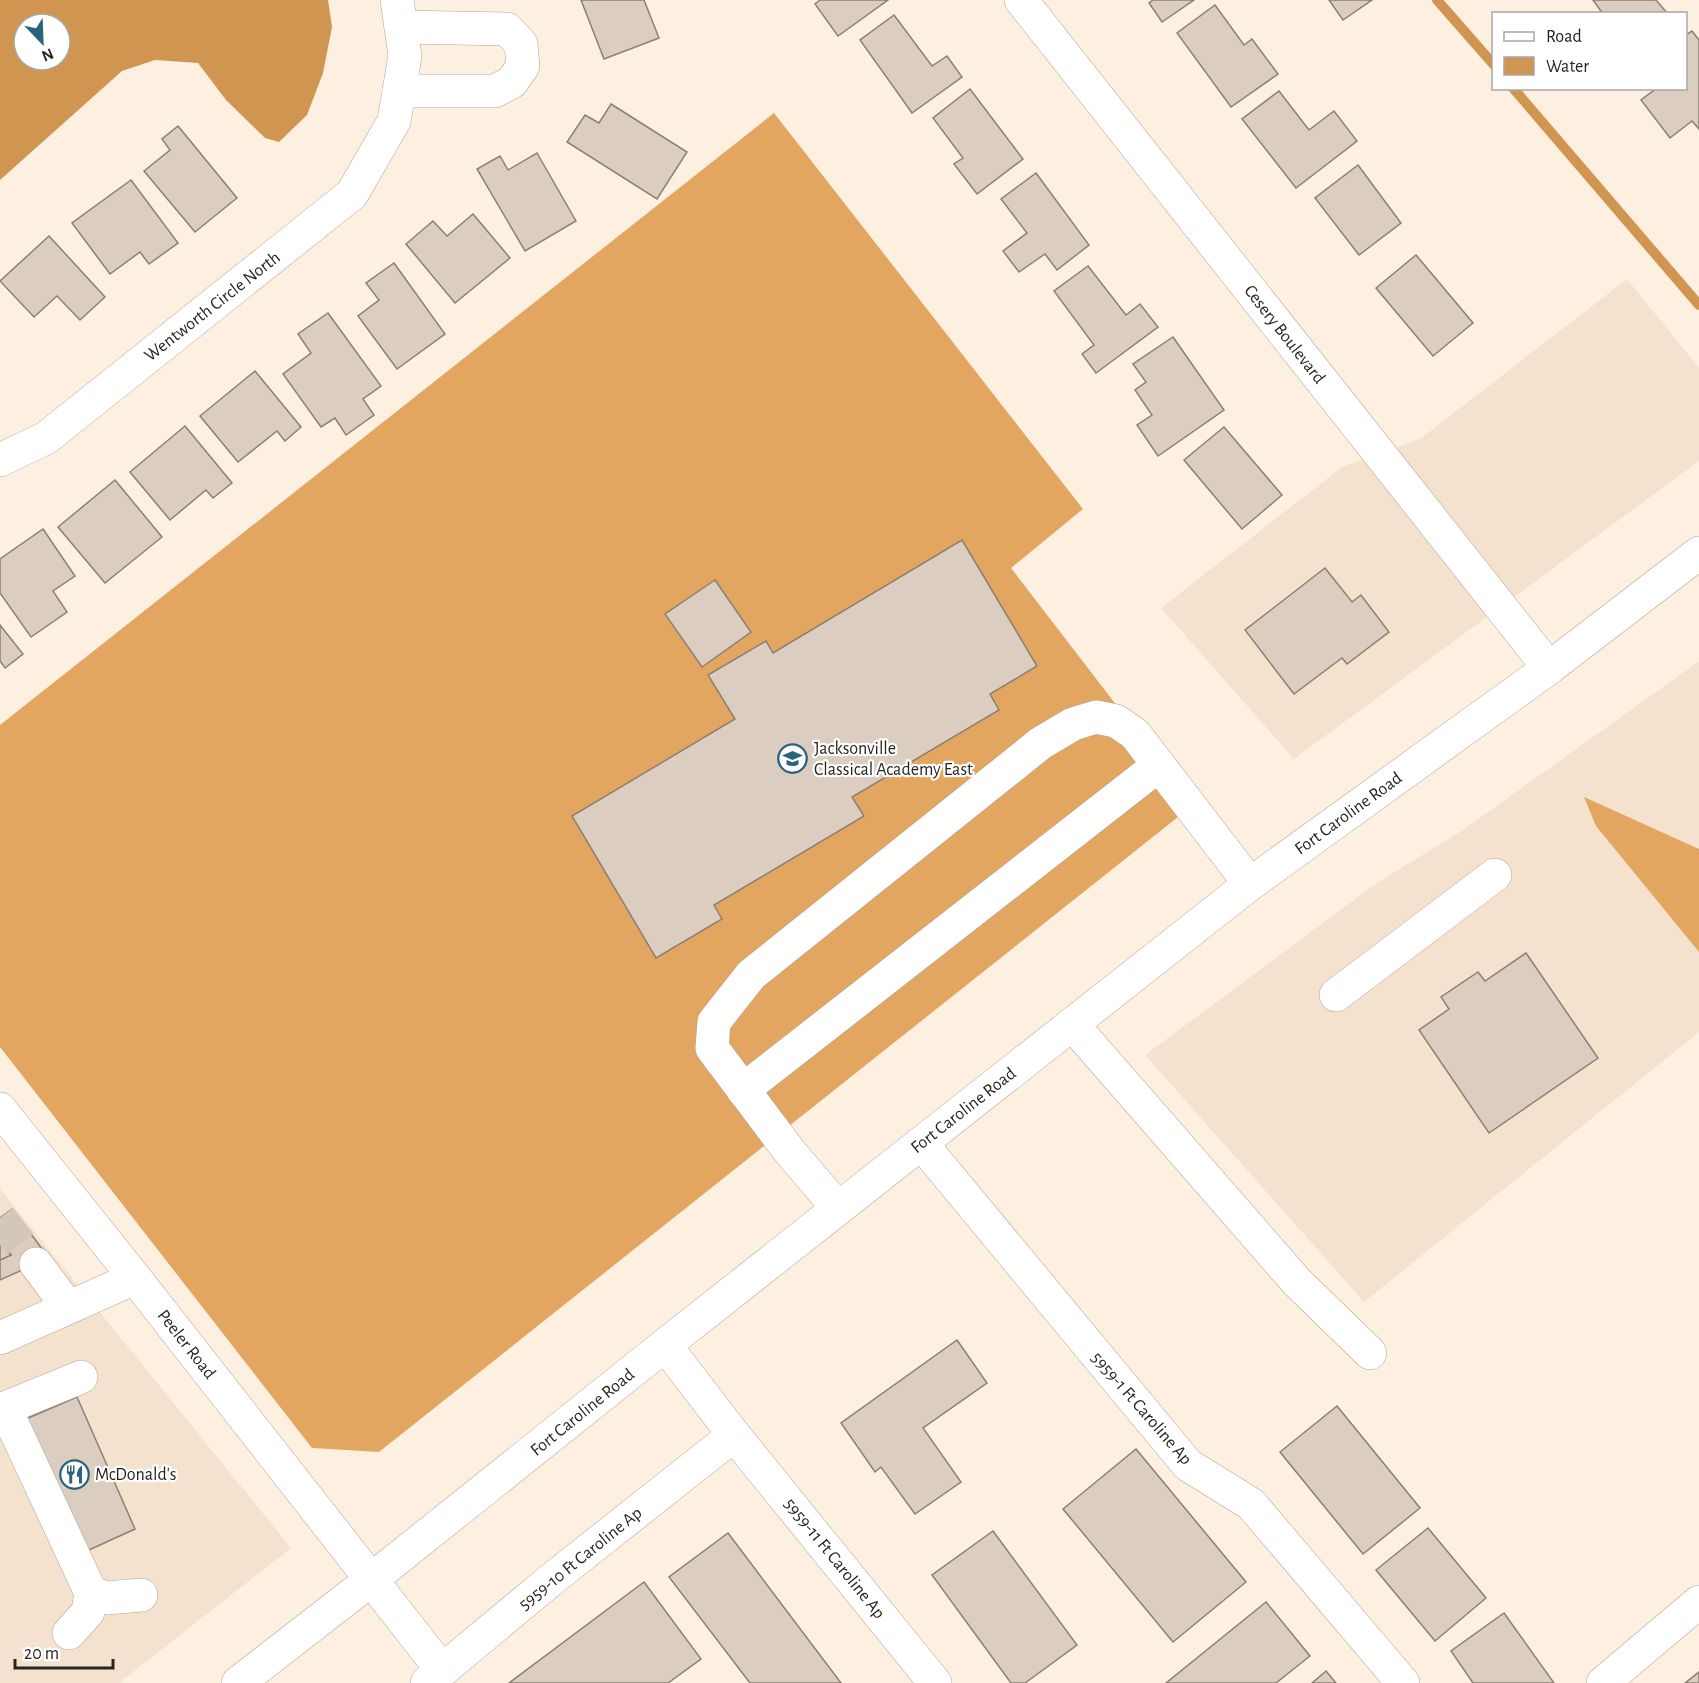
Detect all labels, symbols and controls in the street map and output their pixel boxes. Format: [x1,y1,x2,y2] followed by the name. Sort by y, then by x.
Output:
[12,12,72,72] north arrow
[1492,12,1687,90] legend
[1546,28,1582,46] text: Road
[39,45,56,64] text: N
[1546,58,1589,76] text: Water
[141,248,284,365] street label: Wentworth Circle North
[1240,282,1328,387] street label: Cesery Boulevard
[814,740,973,779] place label: Jacksonville Classical Academy East
[777,742,809,774] school or university icon: Jacksonville Classical Academy East
[1292,769,1406,859] street label: Fort Caroline Road
[908,1064,1019,1157] street label: Fort Caroline Road
[154,1307,219,1383] street label: Peeler Road
[1088,1349,1195,1469] street label: 5959-1 Ft Caroline Ap
[527,1366,638,1460] street label: Fort Caroline Road
[58,1458,90,1490] restaurant icon: McDonald's
[95,1466,177,1484] place label: McDonald's
[780,1495,888,1622] street label: 5959-11 Ft Caroline Ap
[516,1504,646,1614] street label: 5959-10 Ft Caroline Ap
[15,1632,112,1670] scale bar
[24,1645,59,1663] text: 20 m

